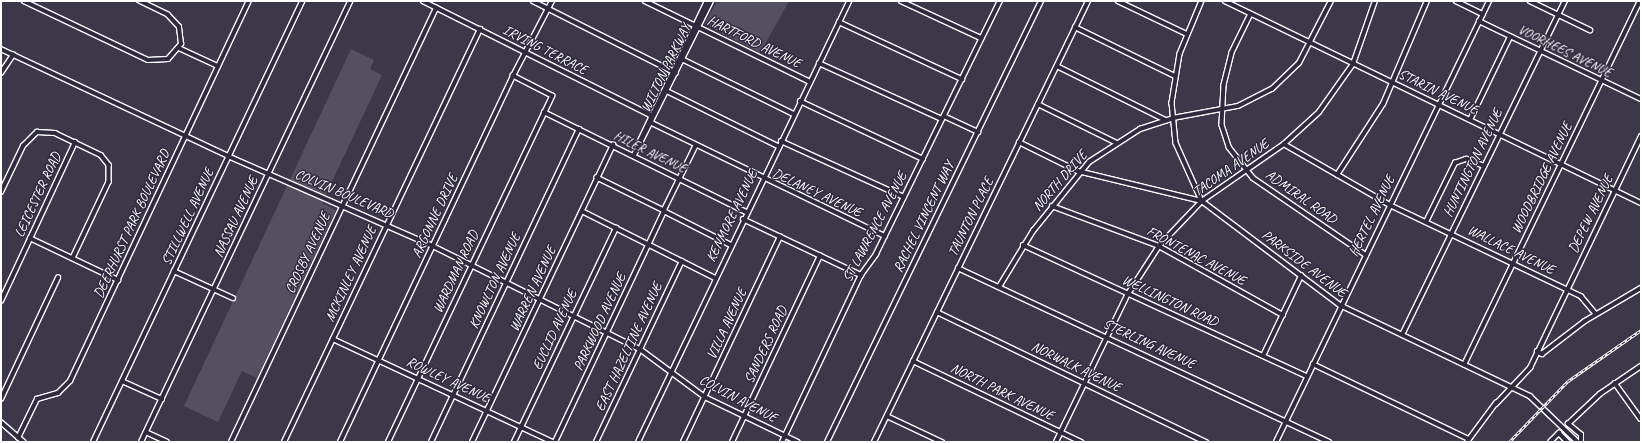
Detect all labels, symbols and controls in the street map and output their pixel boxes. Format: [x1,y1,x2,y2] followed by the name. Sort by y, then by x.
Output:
[704,12,804,72] street label: HARTFORD AVENUE
[637,21,695,115] street label: WILTON PARKWAY
[1515,21,1615,81] street label: VOORHEES AVENUE
[500,22,590,78] street label: IRVING TERRACE
[1395,65,1481,119] street label: STARIN AVENUE
[1440,106,1506,220] street label: HUNTINGTON AVENUE
[1508,120,1576,236] street label: WOODBRIDGE AVENUE
[611,127,689,177] street label: HILER AVENUE
[1190,136,1272,200] street label: TACOMA AVENUE
[90,147,174,301] street label: DEERHURST PARK BOULEVARD
[1029,147,1091,215] street label: NORTH DRIVE
[11,150,65,240] street label: LEICESTER ROAD
[890,159,958,275] street label: RACHEL VINCENT WAY
[770,165,864,221] street label: DELANEY AVENUE
[158,166,218,268] street label: STILLWELL AVENUE
[292,166,396,222] street label: COLVIN BOULEVARD
[1262,166,1340,228] street label: ADMIRAL ROAD
[703,167,761,265] street label: KENMORE AVENUE
[839,169,911,285] street label: ST LAWRENCE AVENUE
[408,171,462,261] street label: ARGONNE DRIVE
[1565,172,1617,256] street label: DEPEW AVENUE
[1345,173,1399,259] street label: HERTEL AVENUE
[210,174,262,260] street label: NASSAU AVENUE
[945,175,997,259] street label: TAUNTON PLACE
[282,210,334,296] street label: CROSBY AVENUE
[1465,222,1557,278] street label: WALLACE AVENUE
[321,223,381,325] street label: MCKINLEY AVENUE
[1144,223,1248,289] street label: FRONTENAC AVENUE
[1259,227,1349,301] street label: PARKSIDE AVENUE
[429,228,483,316] street label: WARDMAN ROAD
[465,230,525,332] street label: KNOWLTON AVENUE
[506,244,560,334] street label: WARREN AVENUE
[570,271,630,373] street label: PARKWOOD AVENUE
[1119,271,1221,331] street label: WELLINGTON ROAD
[592,281,666,413] street label: EAST HAZELTINE AVENUE
[703,286,751,362] street label: VILLA AVENUE
[529,287,581,373] street label: EUCLID AVENUE
[741,303,791,387] street label: SANDERS ROAD
[1100,315,1198,373] street label: STERLING AVENUE
[1029,338,1123,396] street label: NORWALK AVENUE
[404,353,492,407] street label: ROWLEY AVENUE
[948,360,1056,424] street label: NORTH PARK AVENUE
[696,372,780,426] street label: COLVIN AVENUE

